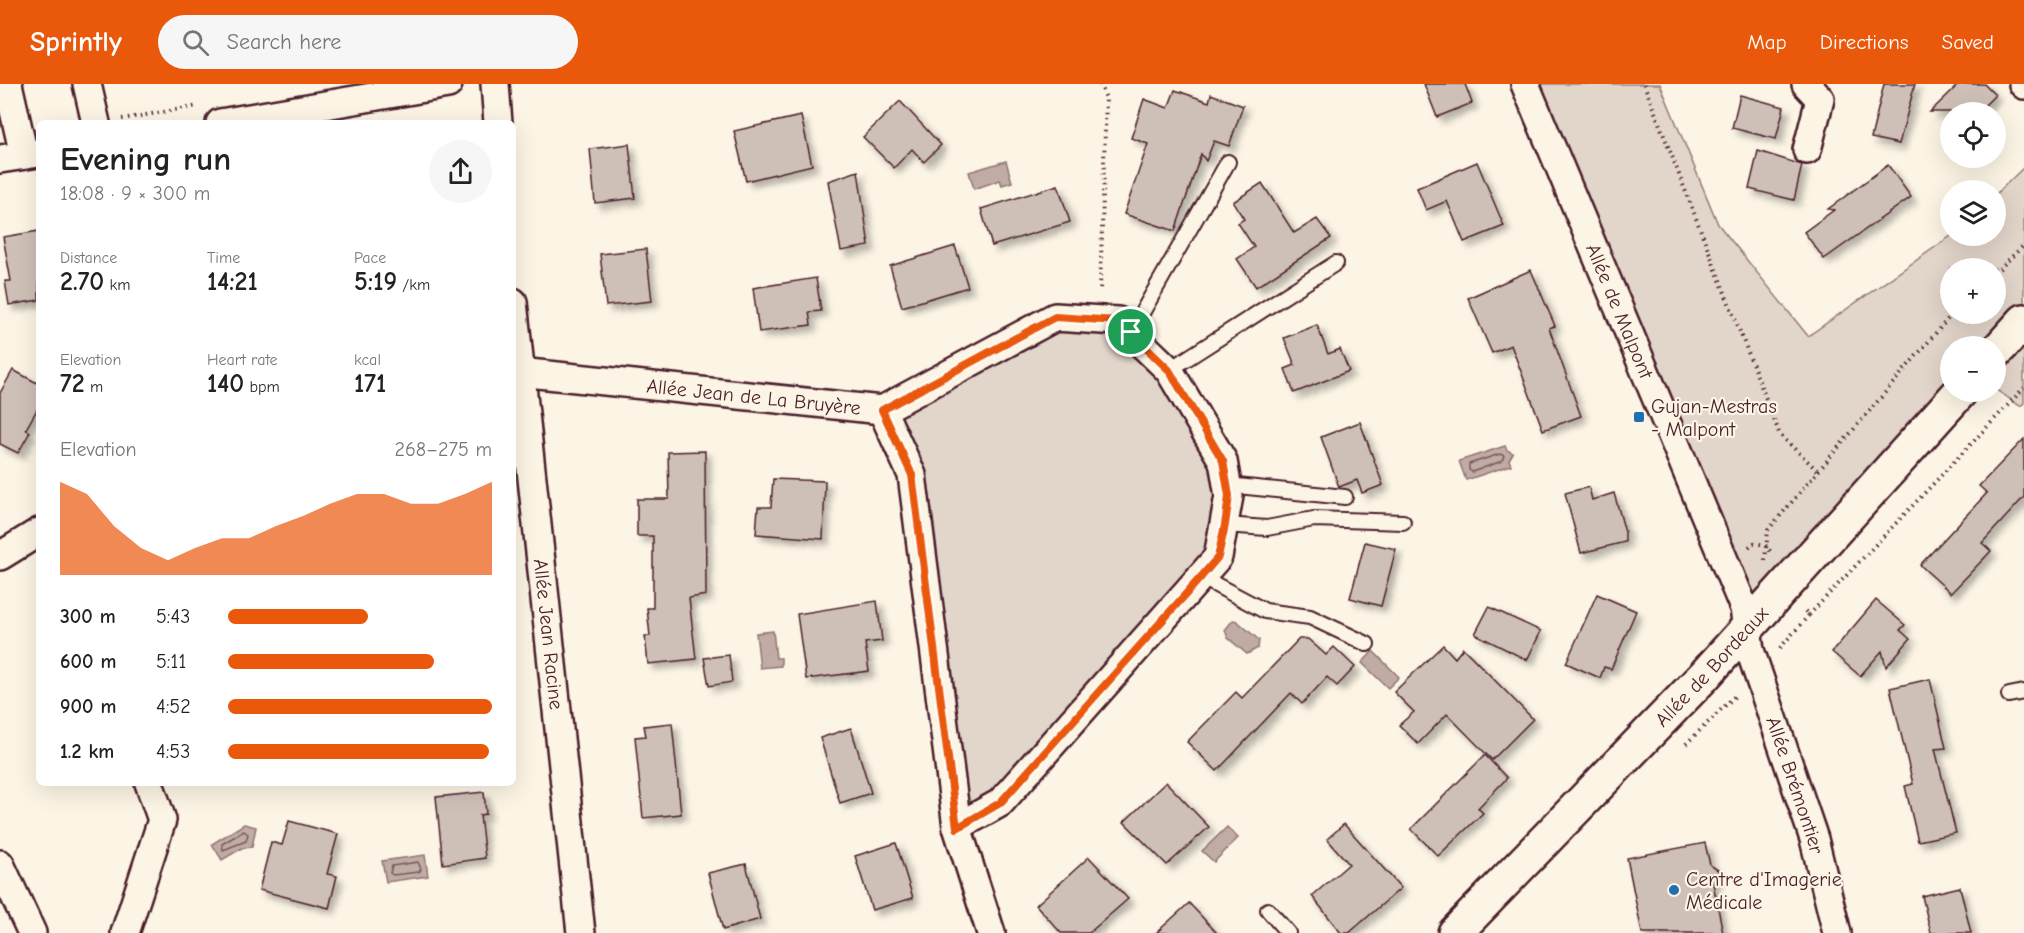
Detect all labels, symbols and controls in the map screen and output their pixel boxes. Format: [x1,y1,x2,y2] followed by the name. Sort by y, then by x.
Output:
[158,15,578,69] search box
[30,26,122,58] text: Sprintly
[179,26,212,59] icon: search
[227,29,341,55] text: Search here
[1747,30,1787,54] text: Map
[1820,30,1909,54] text: Directions
[1942,30,1994,54] text: Saved
[1940,102,2006,402] map controls
[1940,102,2006,168] button: locate
[60,140,231,178] text: Evening run
[429,140,492,203] button: share
[1940,180,2006,246] button: layers
[60,182,210,205] text: 18:08 · 9 × 300 m
[1581,240,1659,383] street label: Allée de Malpont
[60,249,117,267] text: Distance
[207,249,240,267] text: Time
[354,249,386,267] text: Pace
[1940,258,2006,324] button: +
[60,267,104,297] text: 2.70
[207,267,258,297] text: 14:21
[354,267,397,297] text: 5:19
[104,276,131,294] text: km
[397,276,430,294] text: /km
[1105,306,1156,357] pin
[1114,315,1147,348] icon: arrive
[1940,336,2006,402] button: −
[60,351,121,369] text: Elevation
[207,351,278,369] text: Heart rate
[354,351,381,369] text: kcal
[60,369,85,399] text: 72
[207,369,244,399] text: 140
[354,369,386,399] text: 171
[645,374,862,419] street label: Allée Jean de La Bruyère
[85,378,103,396] text: m
[244,378,280,396] text: bpm
[1651,395,1777,441] place label: Gujan-Mestras - Malpont
[1632,410,1646,424] marker: Gujan-Mestras - Malpont
[60,438,137,461] text: Elevation
[394,438,492,461] text: 268–275 m
[529,557,568,711] street label: Allée Jean Racine
[1650,601,1773,731] street label: Allée de Bordeaux
[60,605,116,628] text: 300 m
[156,605,190,628] text: 5:43
[60,650,116,673] text: 600 m
[156,650,186,673] text: 5:11
[60,695,116,718] text: 900 m
[156,695,191,718] text: 4:52
[1762,714,1829,856] street label: Allée Brémontier
[60,740,114,763] text: 1.2 km
[156,740,190,763] text: 4:53
[1686,868,1842,914] place label: Centre d'Imagerie Médicale
[1667,883,1681,897] marker: Centre d'Imagerie Médicale

